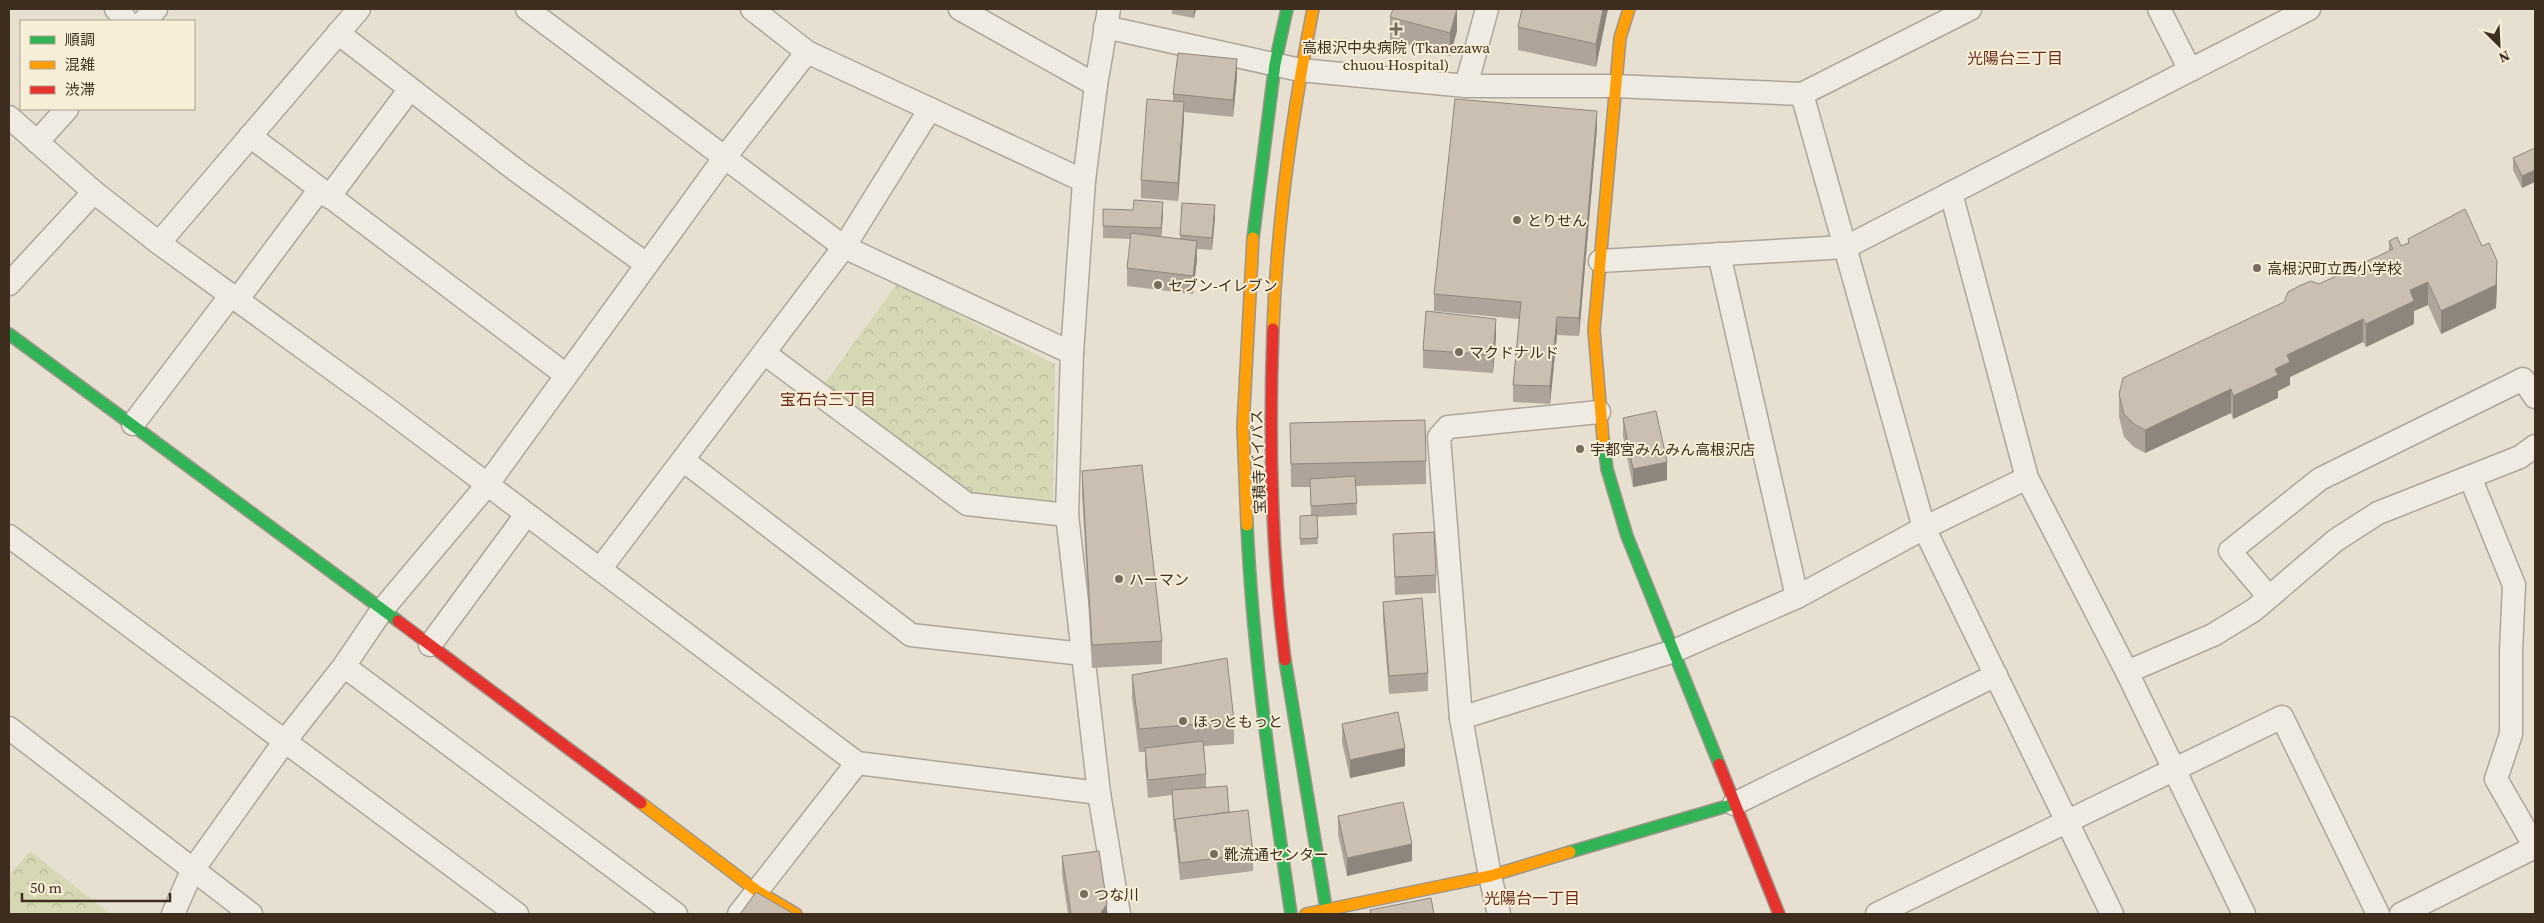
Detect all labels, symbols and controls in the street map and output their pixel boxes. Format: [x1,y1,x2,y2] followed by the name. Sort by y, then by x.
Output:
[20,20,195,110] legend
[2474,20,2524,70] north arrow
[1389,22,1403,36] marker: 高根沢中央病院 (Tkanezawa chuou Hospital)
[65,29,95,50] text: 順調
[1302,37,1490,75] place label: 高根沢中央病院 (Tkanezawa chuou Hospital)
[2496,46,2513,68] text: N
[1967,47,2063,69] district label: 光陽台三丁目
[65,54,95,75] text: 混雑
[65,79,95,100] text: 渋滞
[1527,210,1587,231] place label: とりせん
[1511,214,1523,226] marker: とりせん
[2267,258,2402,279] place label: 高根沢町立西小学校
[2251,262,2263,274] marker: 高根沢町立西小学校
[1168,275,1278,296] place label: セブン-イレブン
[1152,279,1164,291] marker: セブン-イレブン
[1469,342,1559,363] place label: マクドナルド
[1453,346,1465,358] marker: マクドナルド
[780,388,876,410] district label: 宝石台三丁目
[1246,409,1270,515] street label: 宝積寺バイパス
[1590,439,1755,460] place label: 宇都宮みんみん高根沢店
[1574,443,1586,455] marker: 宇都宮みんみん高根沢店
[1129,569,1189,590] place label: ハーマン
[1113,573,1125,585] marker: ハーマン
[1193,711,1283,732] place label: ほっともっと
[1177,715,1189,727] marker: ほっともっと
[1224,844,1329,865] place label: 靴流通センター
[1208,848,1220,860] marker: 靴流通センター
[22,870,170,902] scale bar
[30,877,62,898] text: 50 m
[1094,884,1139,905] place label: つな川
[1484,887,1580,909] district label: 光陽台一丁目
[1078,888,1090,900] marker: つな川

